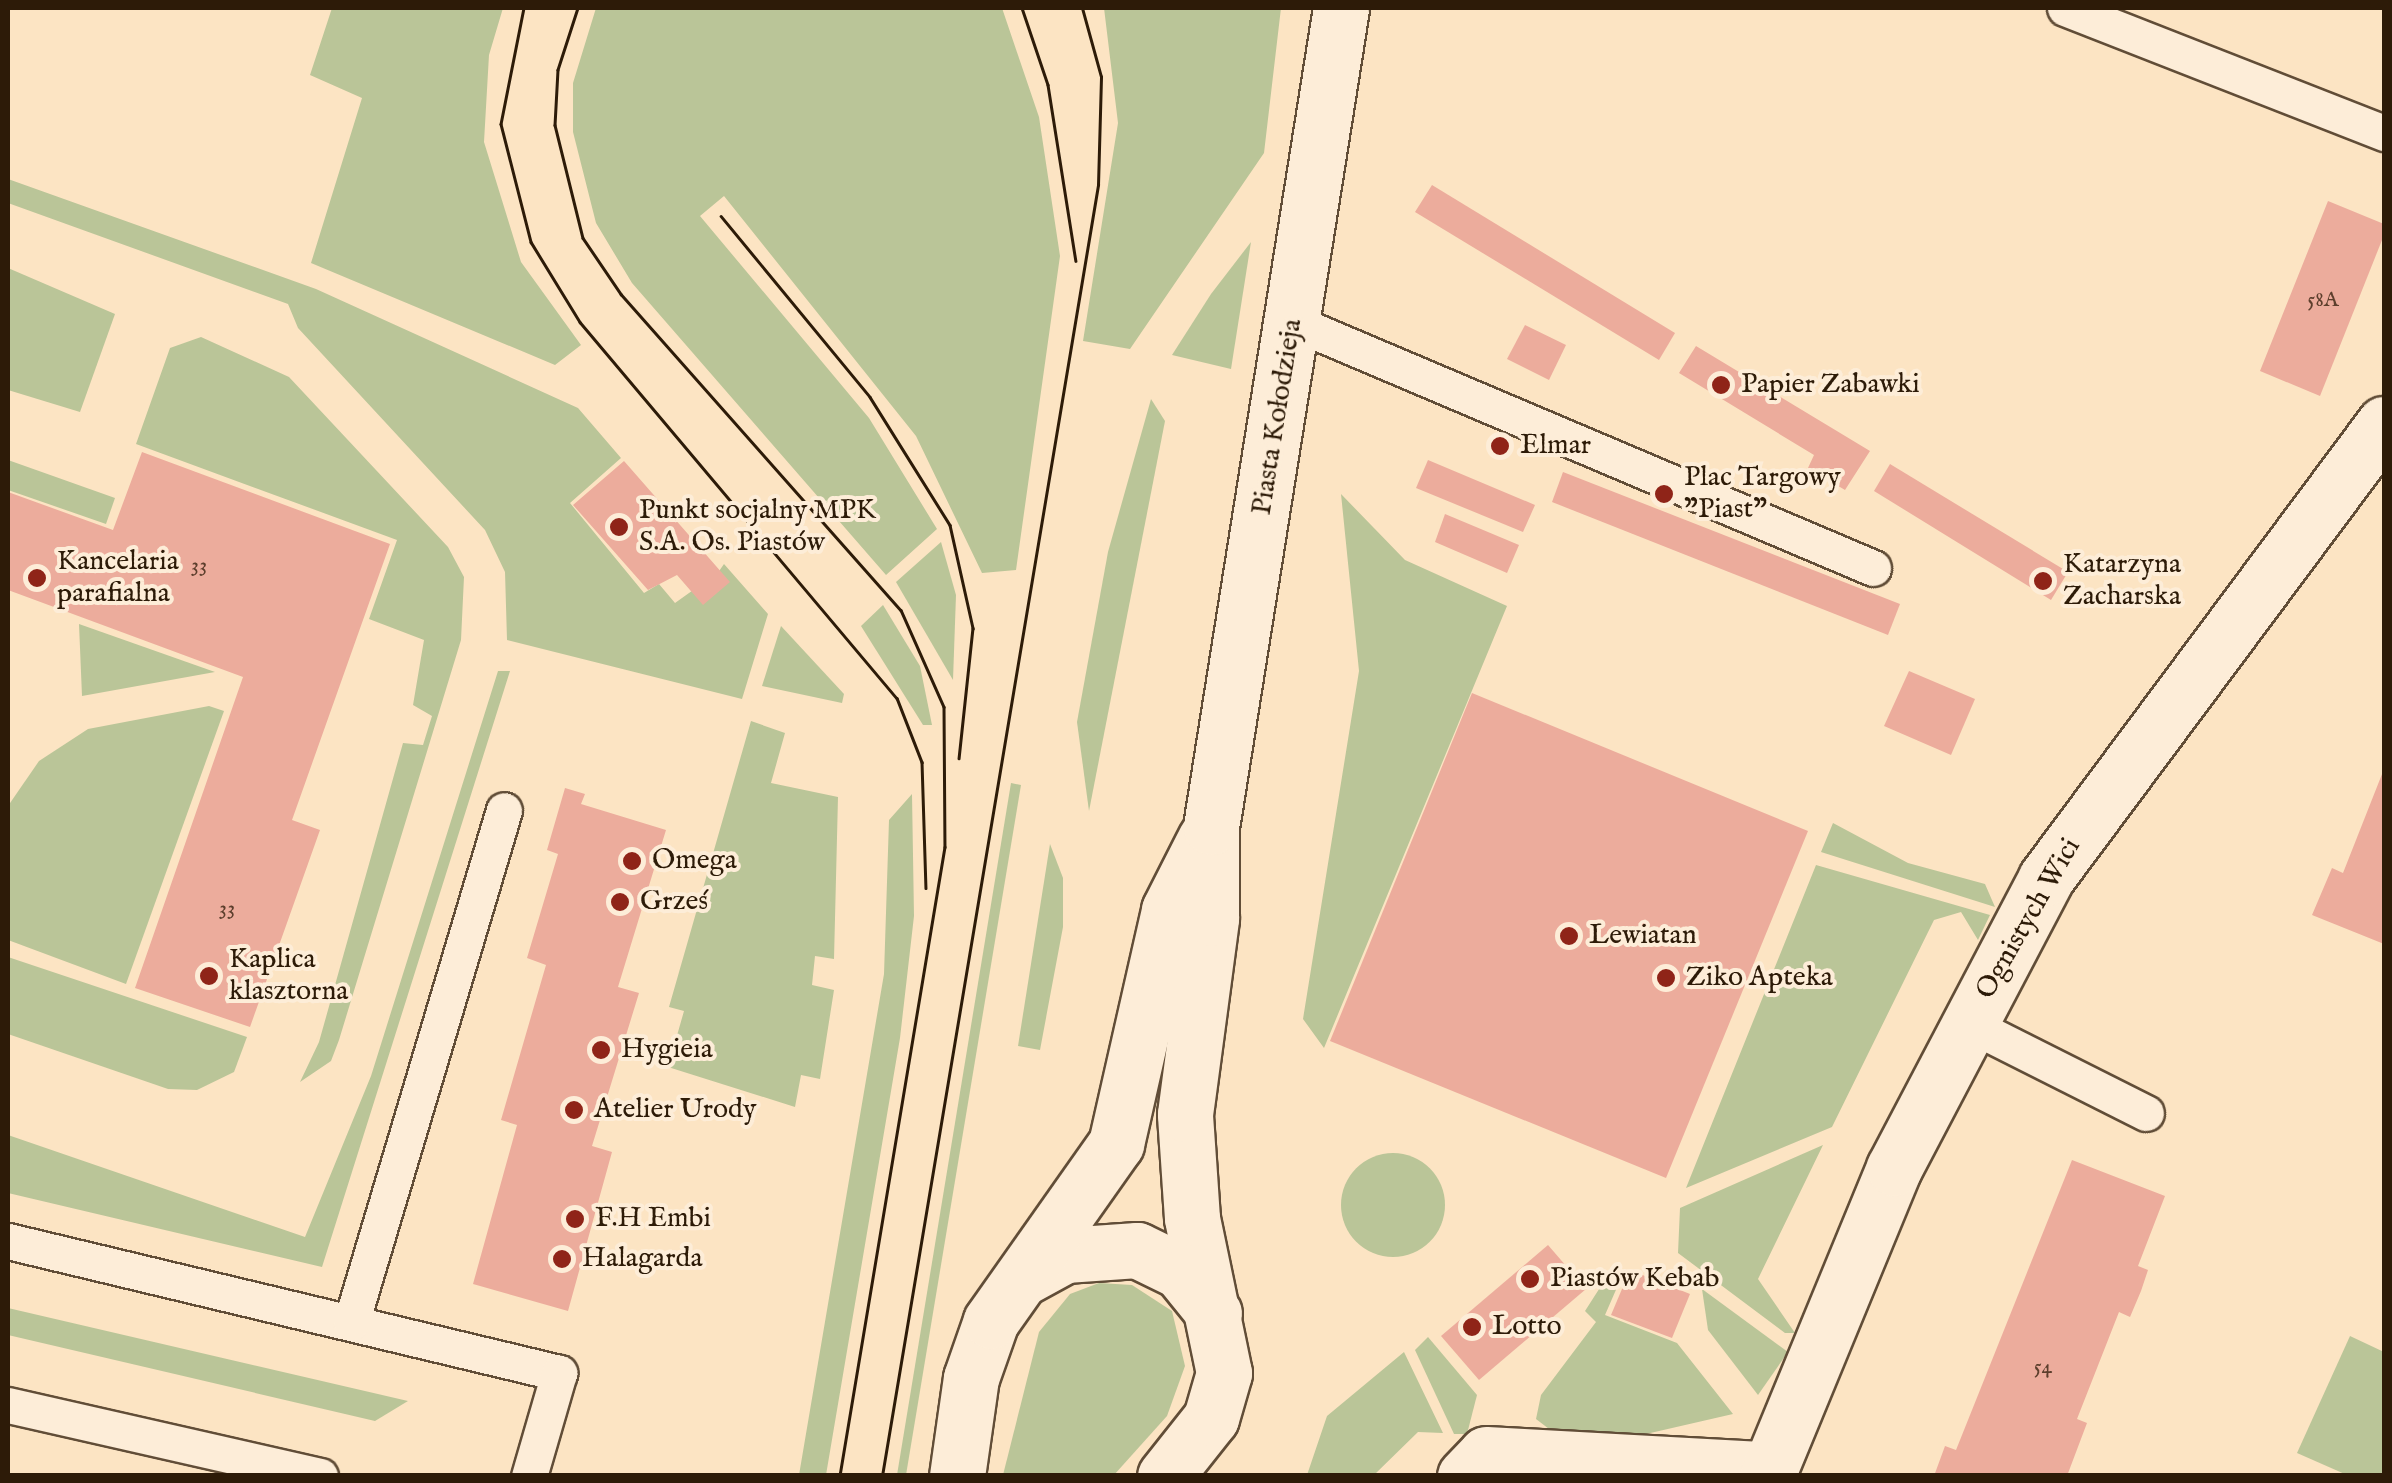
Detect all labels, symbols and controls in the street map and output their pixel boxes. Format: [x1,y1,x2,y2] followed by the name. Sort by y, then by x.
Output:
[2307,288,2339,314] house number: 58A
[1246,317,1310,517] street label: Piasta Kołodzieja
[1741,368,1920,402] place label: Papier Zabawki
[1710,374,1732,396] marker: Papier Zabawki
[1520,429,1591,463] place label: Elmar
[1489,435,1511,457] marker: Elmar
[1684,461,1841,527] place label: Plac Targowy "Piast"
[1653,483,1675,505] marker: Plac Targowy "Piast"
[639,494,876,560] place label: Punkt socjalny MPK S.A. Os. Piastów
[608,516,630,538] marker: Punkt socjalny MPK S.A. Os. Piastów
[57,545,179,611] place label: Kancelaria parafialna
[2063,548,2181,614] place label: Katarzyna Zacharska
[191,553,207,579] house number: 33
[26,567,48,589] marker: Kancelaria parafialna
[2032,570,2054,592] marker: Katarzyna Zacharska
[1969,833,2089,1005] street label: Ognistych Wici
[652,844,737,878] place label: Omega
[621,850,643,872] marker: Omega
[640,885,708,919] place label: Grześ
[609,891,631,913] marker: Grześ
[219,896,235,922] house number: 33
[1589,919,1697,953] place label: Lewiatan
[1558,925,1580,947] marker: Lewiatan
[229,943,348,1009] place label: Kaplica klasztorna
[1686,961,1833,995] place label: Ziko Apteka
[198,965,220,987] marker: Kaplica klasztorna
[1655,967,1677,989] marker: Ziko Apteka
[621,1033,713,1067] place label: Hygieia
[590,1039,612,1061] marker: Hygieia
[594,1093,757,1127] place label: Atelier Urody
[563,1099,585,1121] marker: Atelier Urody
[595,1202,711,1236] place label: F.H Embi
[564,1208,586,1230] marker: F.H Embi
[582,1242,703,1276] place label: Halagarda
[551,1248,573,1270] marker: Halagarda
[1550,1262,1720,1296] place label: Piastów Kebab
[1519,1268,1541,1290] marker: Piastów Kebab
[1492,1310,1562,1344] place label: Lotto
[1461,1316,1483,1338] marker: Lotto
[2034,1355,2052,1381] house number: 54

